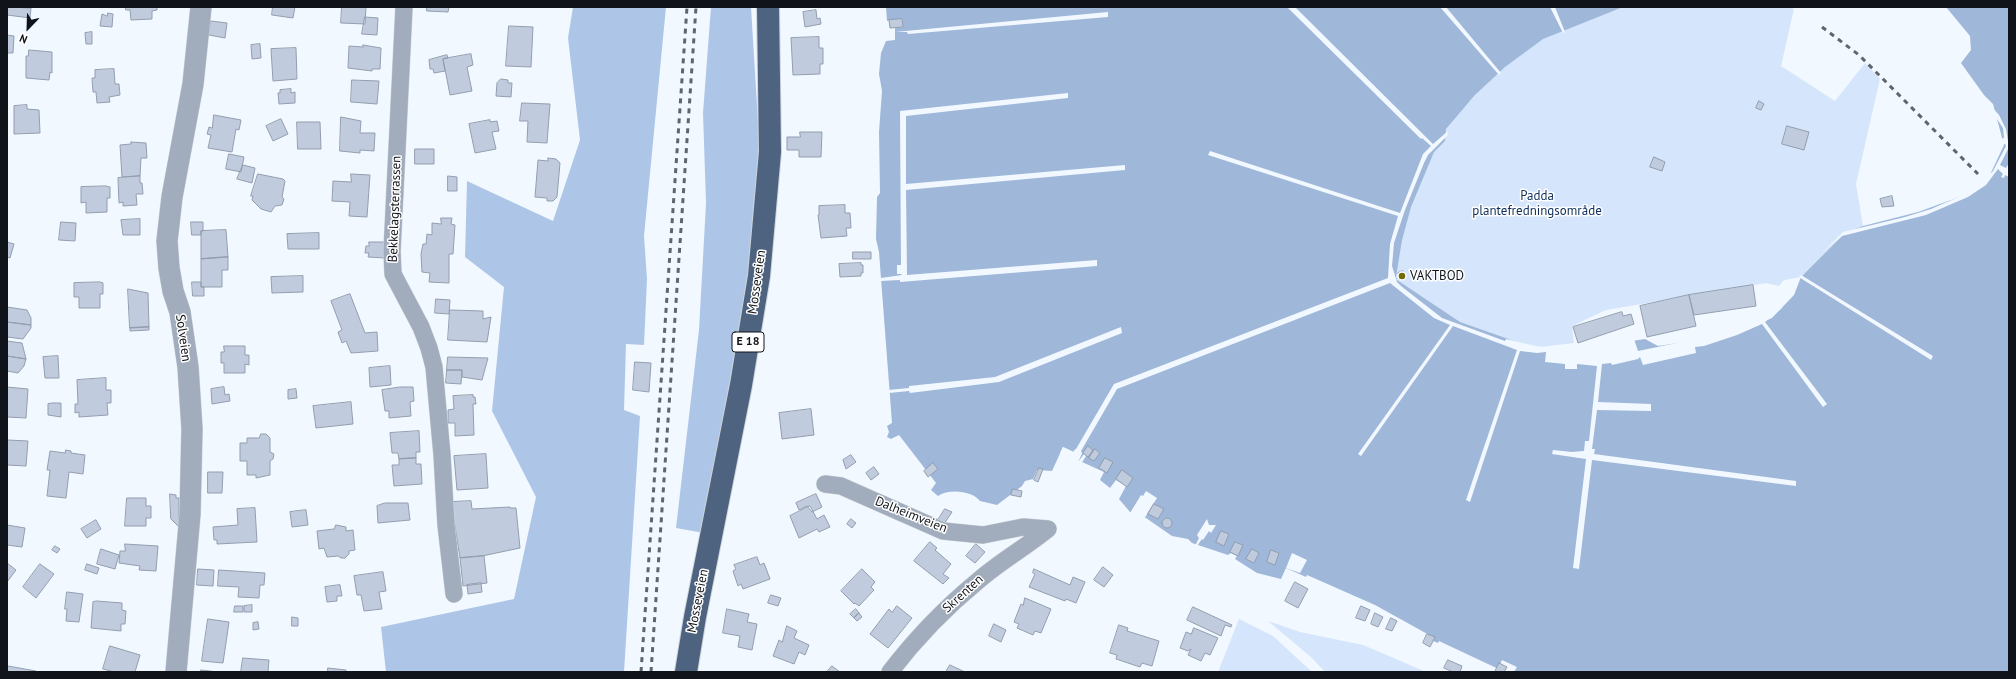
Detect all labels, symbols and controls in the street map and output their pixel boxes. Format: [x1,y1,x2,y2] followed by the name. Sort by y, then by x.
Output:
[8,8,48,48] north arrow
[17,31,29,47] text: N
[385,155,405,263] street label: Bekkelagsterrassen
[1472,188,1602,219] park label: Padda plantefredningsområde
[745,249,769,315] street label: Mosseveien
[1410,268,1464,284] place label: VAKTBOD
[1397,271,1407,281] marker: VAKTBOD
[172,313,194,363] street label: Solveien
[732,332,764,352] road number: E 18
[873,493,949,537] street label: Dalheimveien
[684,568,712,634] street label: Mosseveien
[939,572,987,616] street label: Skrenten

